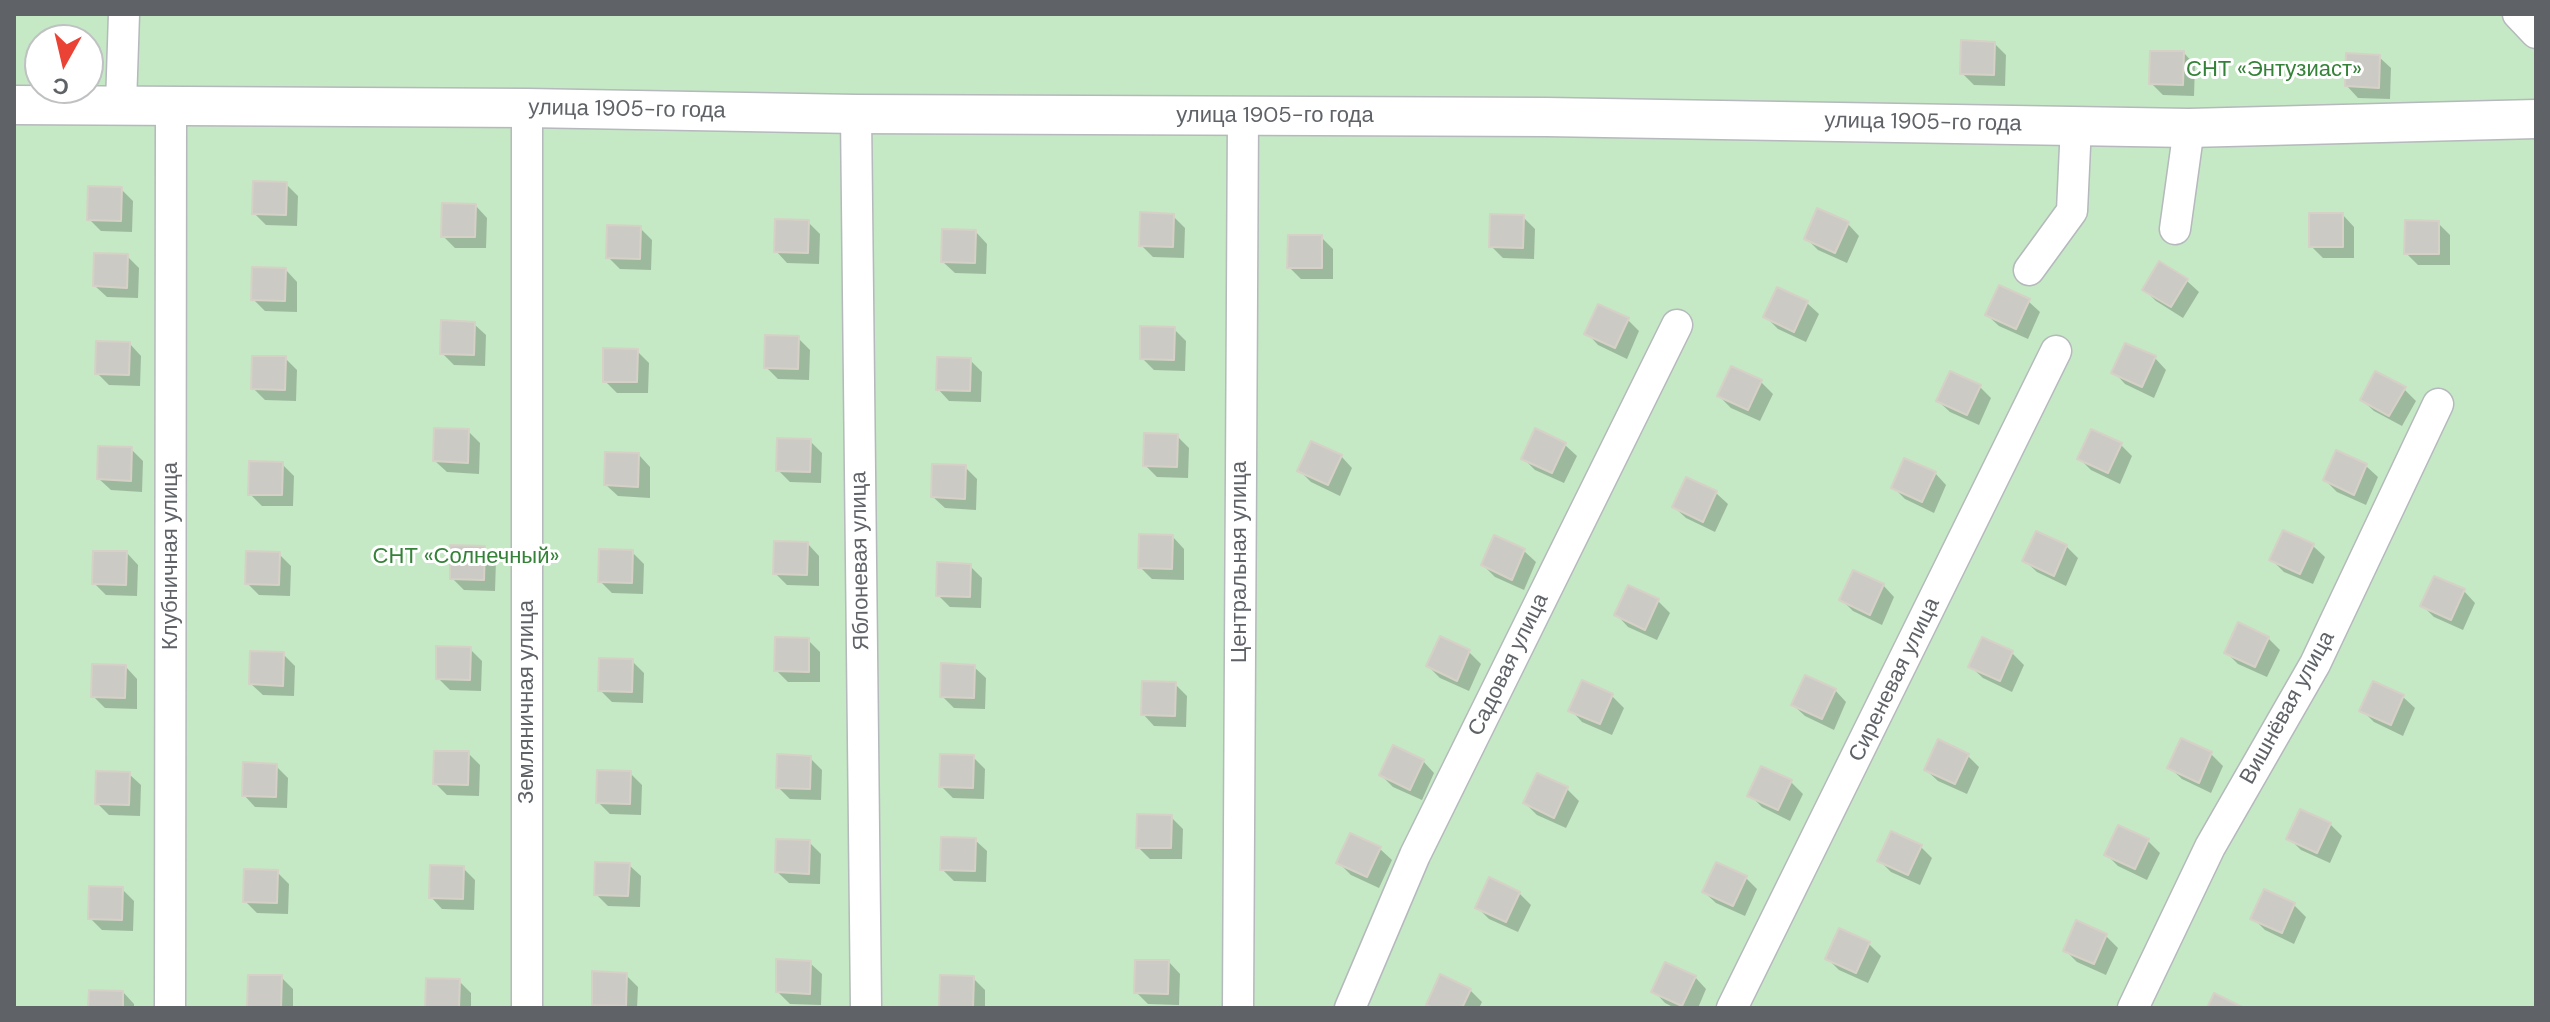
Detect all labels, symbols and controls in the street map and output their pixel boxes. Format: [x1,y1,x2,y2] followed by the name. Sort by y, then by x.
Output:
[24,24,104,104] north arrow
[2186,57,2362,83] park label: СНТ «Энтузиаст»
[51,71,71,102] text: С
[528,95,726,125] street label: улица 1905-го года
[1176,103,1374,129] street label: улица 1905-го года
[1824,108,2022,138] street label: улица 1905-го года
[1227,461,1253,663] street label: Центральная улица
[158,462,184,650] street label: Клубничная улица
[846,471,876,651] street label: Яблоневая улица
[373,544,559,570] park label: СНТ «Солнечный»
[1463,589,1555,741] street label: Садовая улица
[1844,594,1946,766] street label: Сиреневая улица
[514,600,540,804] street label: Земляничная улица
[2235,627,2341,789] street label: Вишнёвая улица

